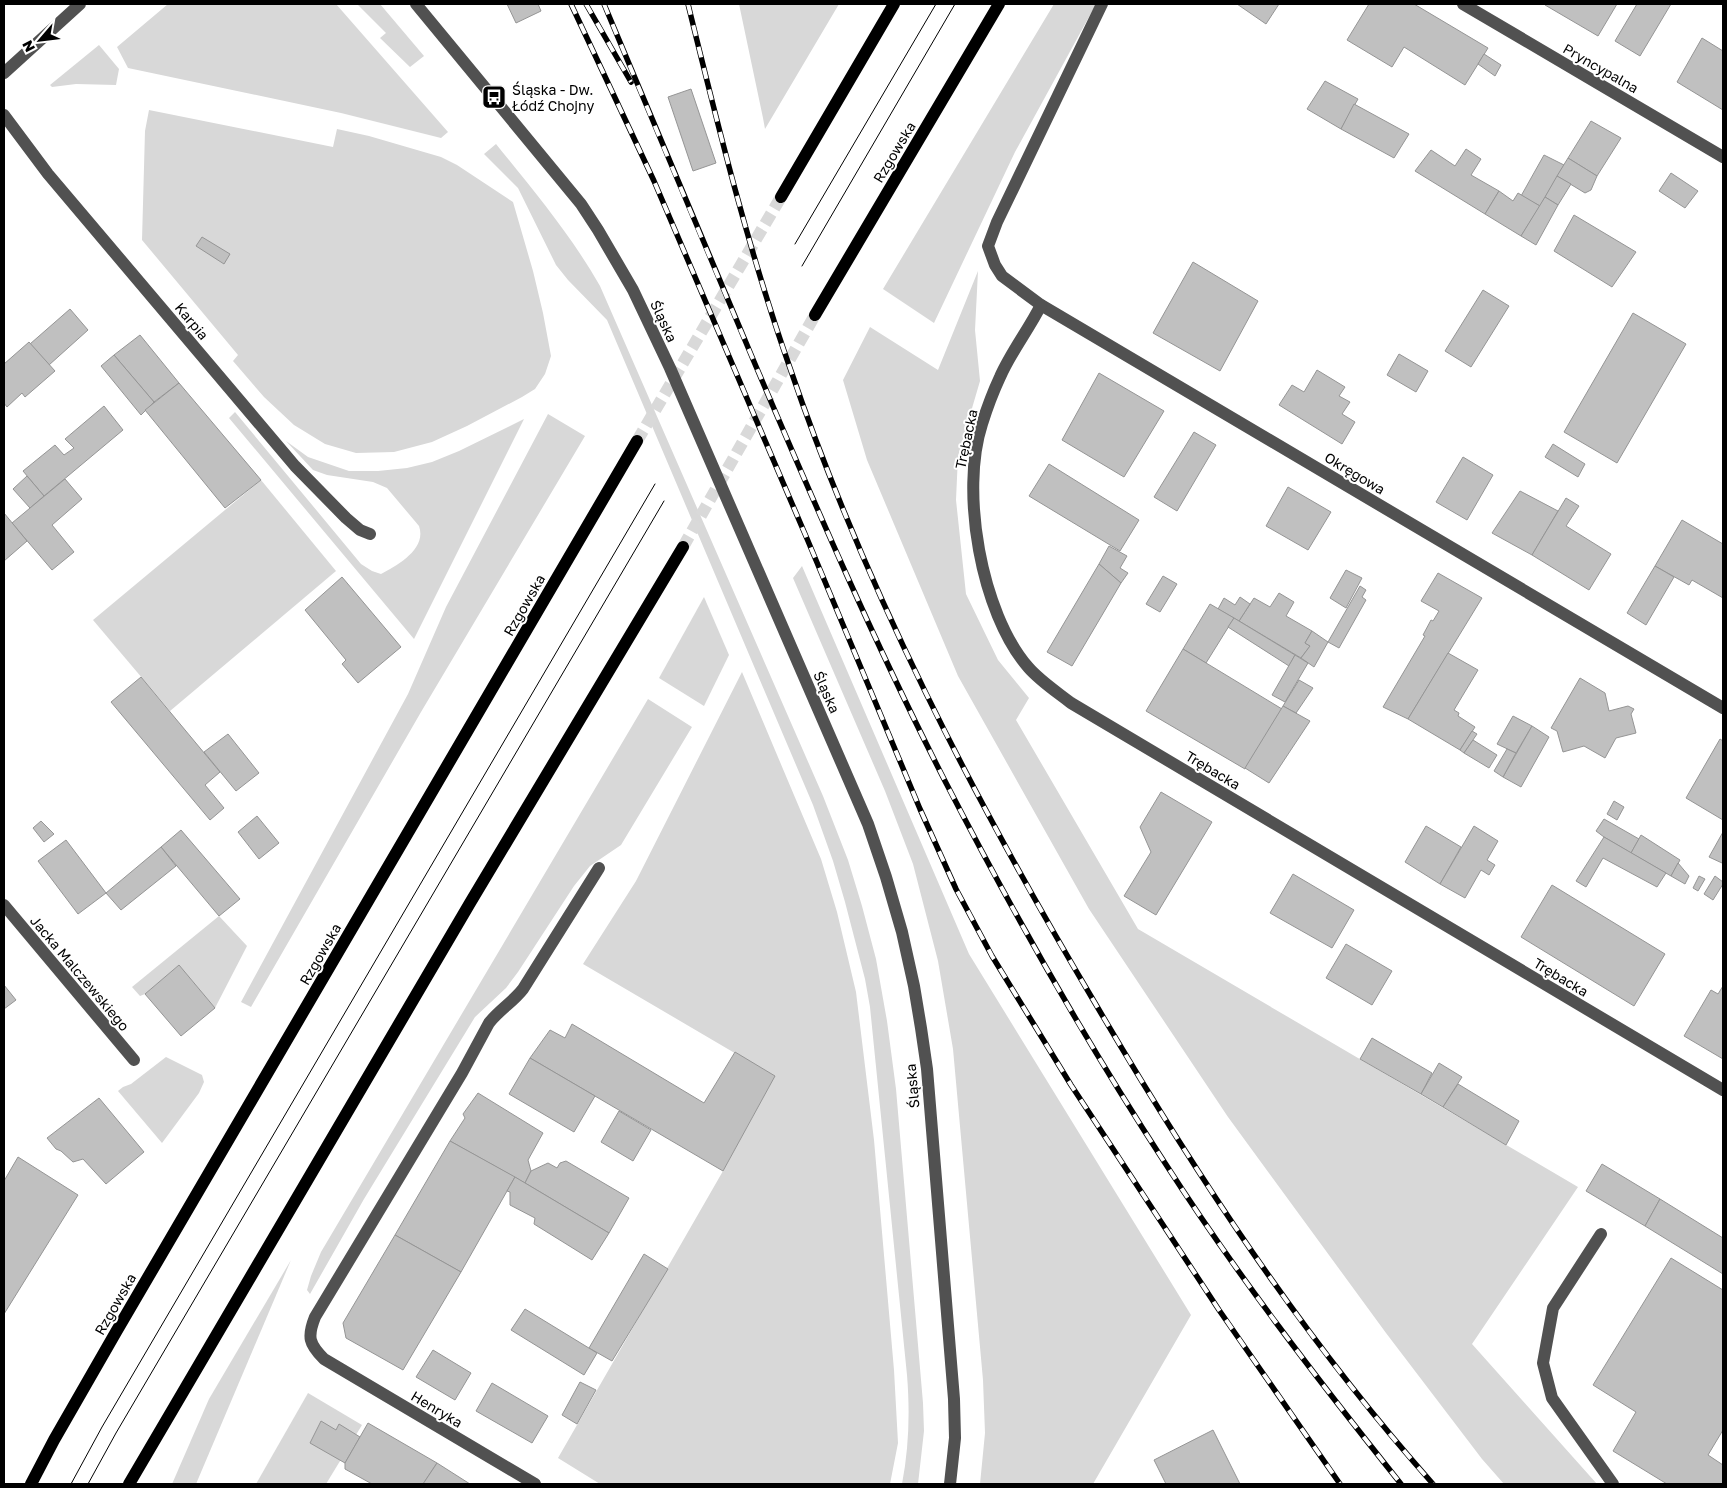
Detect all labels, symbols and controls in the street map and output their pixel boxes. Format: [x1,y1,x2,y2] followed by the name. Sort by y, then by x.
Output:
[15,15,65,65] north arrow
[18,38,38,55] text: N
[1560,40,1642,96] street label: Pryncypalna
[512,81,594,114] place label: Śląska - Dw. Łódź Chojny
[481,84,507,110] bus stop icon: Śląska - Dw. Łódź Chojny
[869,118,919,186] street label: Rzgowska
[647,297,681,345] street label: Śląska
[172,299,212,343] street label: Karpia
[951,408,981,470] street label: Trębacka
[1322,448,1388,498] street label: Okręgowa
[500,571,548,639] street label: Rzgowska
[810,668,844,716] street label: Śląska
[1183,747,1243,793] street label: Trębacka
[27,912,133,1034] street label: Jacka Malczewskiego
[296,920,344,988] street label: Rzgowska
[1531,954,1591,1000] street label: Trębacka
[902,1063,922,1109] street label: Śląska
[91,1270,139,1338] street label: Rzgowska
[408,1387,466,1431] street label: Henryka

